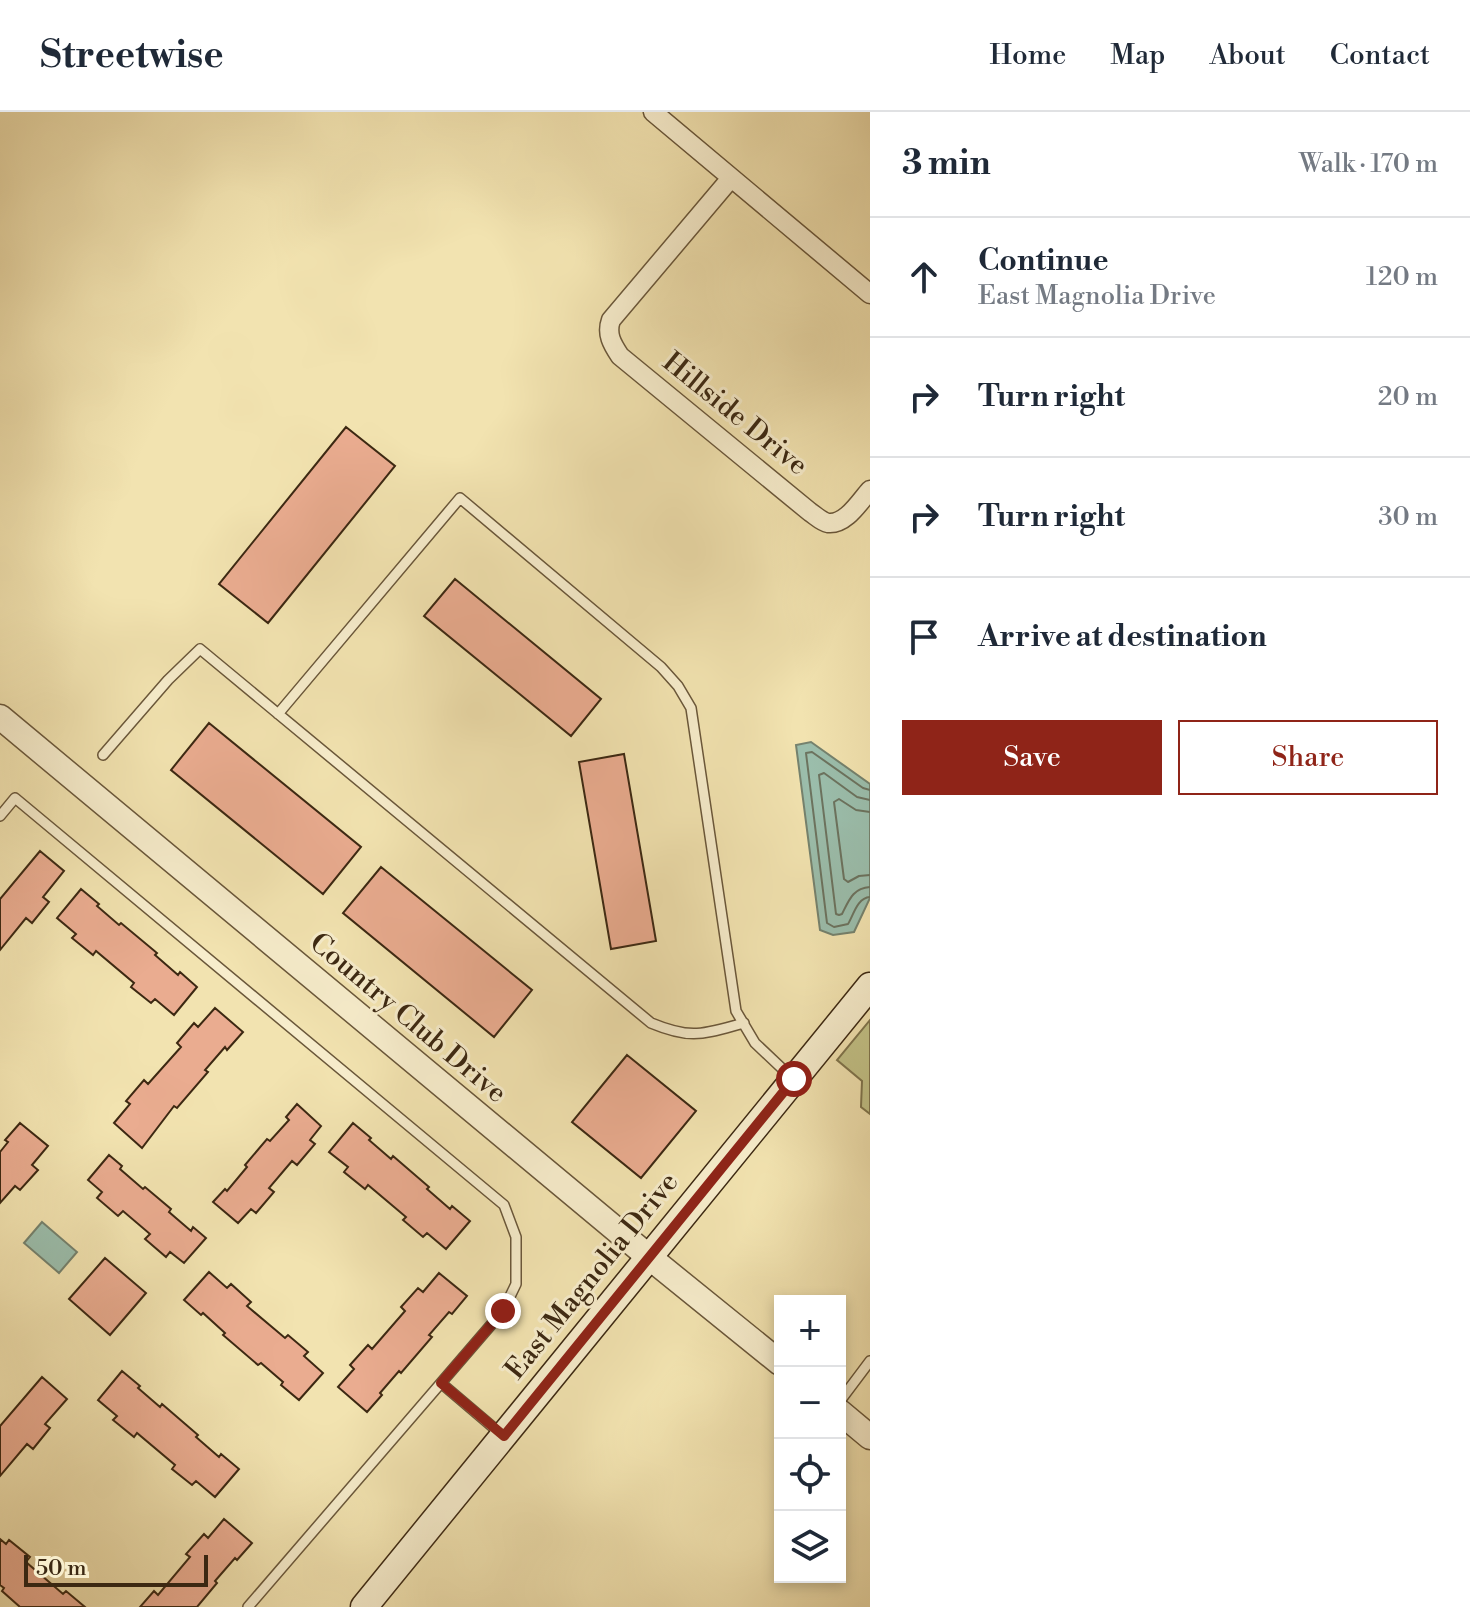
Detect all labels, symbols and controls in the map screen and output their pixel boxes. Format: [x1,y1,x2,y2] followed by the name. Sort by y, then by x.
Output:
[40,32,224,79] text: Streetwise
[990,38,1066,73] text: Home
[1110,38,1165,73] text: Map
[1209,38,1286,73] text: About
[1330,38,1430,73] text: Contact
[902,143,991,185] text: 3 min
[1299,148,1438,180] text: Walk · 170 m
[978,242,1109,280] text: Continue
[902,255,946,299] icon: ahead
[1366,261,1438,293] text: 120 m
[978,280,1216,312] text: East Magnolia Drive
[655,345,815,483] street label: Hillside Drive
[902,375,946,419] icon: right
[978,378,1125,416] text: Turn right
[1378,381,1438,413] text: 20 m
[902,495,946,539] icon: right
[978,498,1125,536] text: Turn right
[1378,501,1438,533] text: 30 m
[902,615,946,659] icon: arrive
[978,618,1267,656] text: Arrive at destination
[902,720,1162,795] button: Save
[1178,720,1438,795] button: Share
[302,925,514,1111] street label: Country Club Drive
[776,1061,812,1097] route start
[498,1165,686,1387] street label: East Magnolia Drive
[485,1293,521,1329] route end
[774,1295,846,1583] map controls
[774,1295,846,1367] button: +
[774,1367,846,1439] button: −
[774,1439,846,1511] button: locate
[774,1511,846,1583] button: layers
[24,1551,208,1587] scale bar
[36,1555,87,1582] text: 50 m

